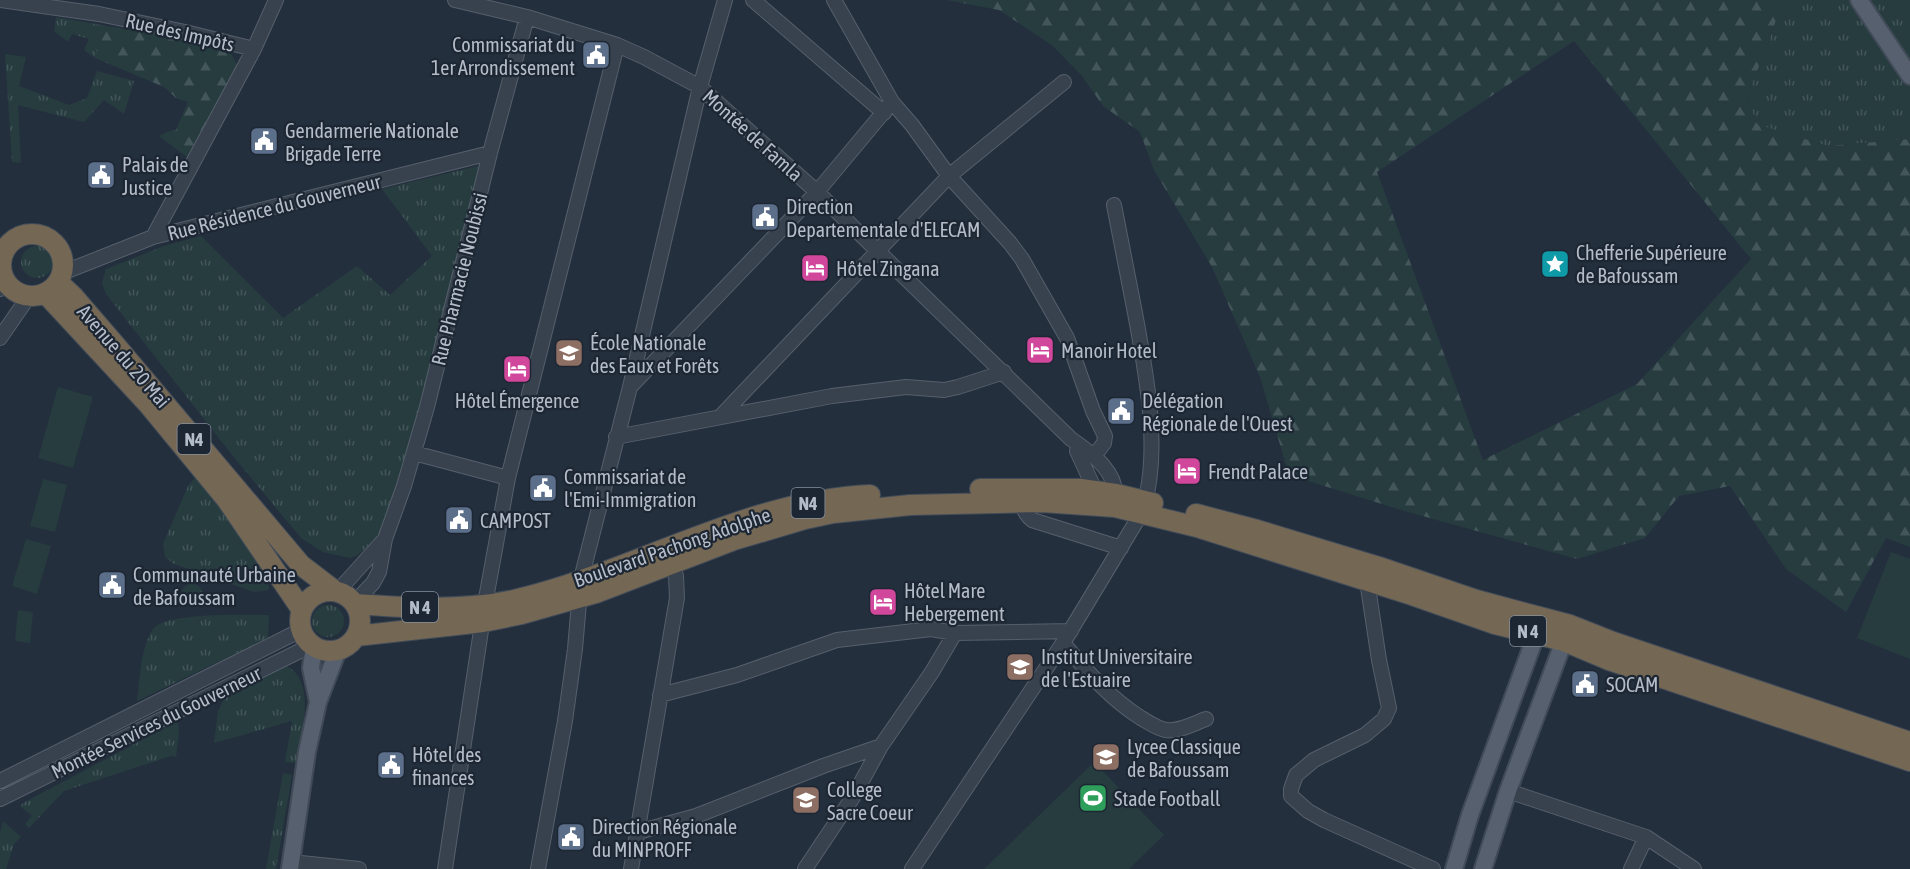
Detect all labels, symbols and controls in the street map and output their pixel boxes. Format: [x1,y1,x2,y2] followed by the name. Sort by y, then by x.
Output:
[123,8,237,56] street label: Rue des Impôts
[431,33,575,79] place label: Commissariat du 1er Arrondissement
[580,39,612,71] public building icon: Commissariat du 1er Arrondissement
[698,84,808,186] street label: Montée de Famla
[285,119,459,165] place label: Gendarmerie Nationale Brigade Terre
[248,125,280,157] public building icon: Gendarmerie Nationale Brigade Terre
[122,153,188,199] place label: Palais de Justice
[85,159,117,191] public building icon: Palais de Justice
[165,169,384,245] street label: Rue Résidence du Gouverneur
[426,190,492,368] street label: Rue Pharmacie Noubissi
[786,195,980,241] place label: Direction Departementale d'ELECAM
[749,201,781,233] public building icon: Direction Departementale d'ELECAM
[1576,241,1727,287] place label: Chefferie Supérieure de Bafoussam
[1539,248,1571,280] place icon: Chefferie Supérieure de Bafoussam
[799,252,831,284] hotel icon: Hôtel Zingana
[836,257,940,280] place label: Hôtel Zingana
[73,300,175,412] street label: Avenue du 20 Mai
[590,331,719,377] place label: École Nationale des Eaux et Forêts
[1024,334,1056,366] hotel icon: Manoir Hotel
[553,337,585,369] school or university icon: École Nationale des Eaux et Forêts
[1061,339,1158,362] place label: Manoir Hotel
[501,353,533,385] hotel icon: Hôtel Émergence
[455,389,579,412] place label: Hôtel Émergence
[1142,389,1293,435] place label: Délégation Régionale de l'Ouest
[1105,395,1137,427] public building icon: Délégation Régionale de l'Ouest
[178,424,210,454] road number: N4
[1171,455,1203,487] hotel icon: Frendt Palace
[1208,460,1308,483] place label: Frendt Palace
[564,465,696,511] place label: Commissariat de l'Emi-Immigration
[527,472,559,504] public building icon: Commissariat de l'Emi-Immigration
[792,488,824,518] road number: N4
[571,503,773,591] street label: Boulevard Pachong Adolphe
[443,504,475,536] public building icon: CAMPOST
[480,509,551,532] place label: CAMPOST
[133,563,296,609] place label: Communauté Urbaine de Bafoussam
[96,569,128,601] public building icon: Communauté Urbaine de Bafoussam
[904,579,1005,625] place label: Hôtel Mare Hebergement
[867,586,899,618] hotel icon: Hôtel Mare Hebergement
[402,592,438,622] road number: N 4
[1510,616,1546,646] road number: N 4
[1041,645,1193,691] place label: Institut Universitaire de l'Estuaire
[1004,651,1036,683] school or university icon: Institut Universitaire de l'Estuaire
[47,661,266,783] street label: Montée Services du Gouverneur
[1569,668,1601,700] public building icon: SOCAM
[1606,673,1658,696] place label: SOCAM
[1127,735,1241,781] place label: Lycee Classique de Bafoussam
[1090,741,1122,773] school or university icon: Lycee Classique de Bafoussam
[412,743,481,789] place label: Hôtel des finances
[375,749,407,781] public building icon: Hôtel des finances
[827,778,914,824] place label: College Sacre Coeur
[1077,782,1109,814] sports icon: Stade Football
[790,784,822,816] school or university icon: College Sacre Coeur
[1114,787,1221,810] place label: Stade Football
[592,815,737,861] place label: Direction Régionale du MINPROFF
[555,821,587,853] public building icon: Direction Régionale du MINPROFF

